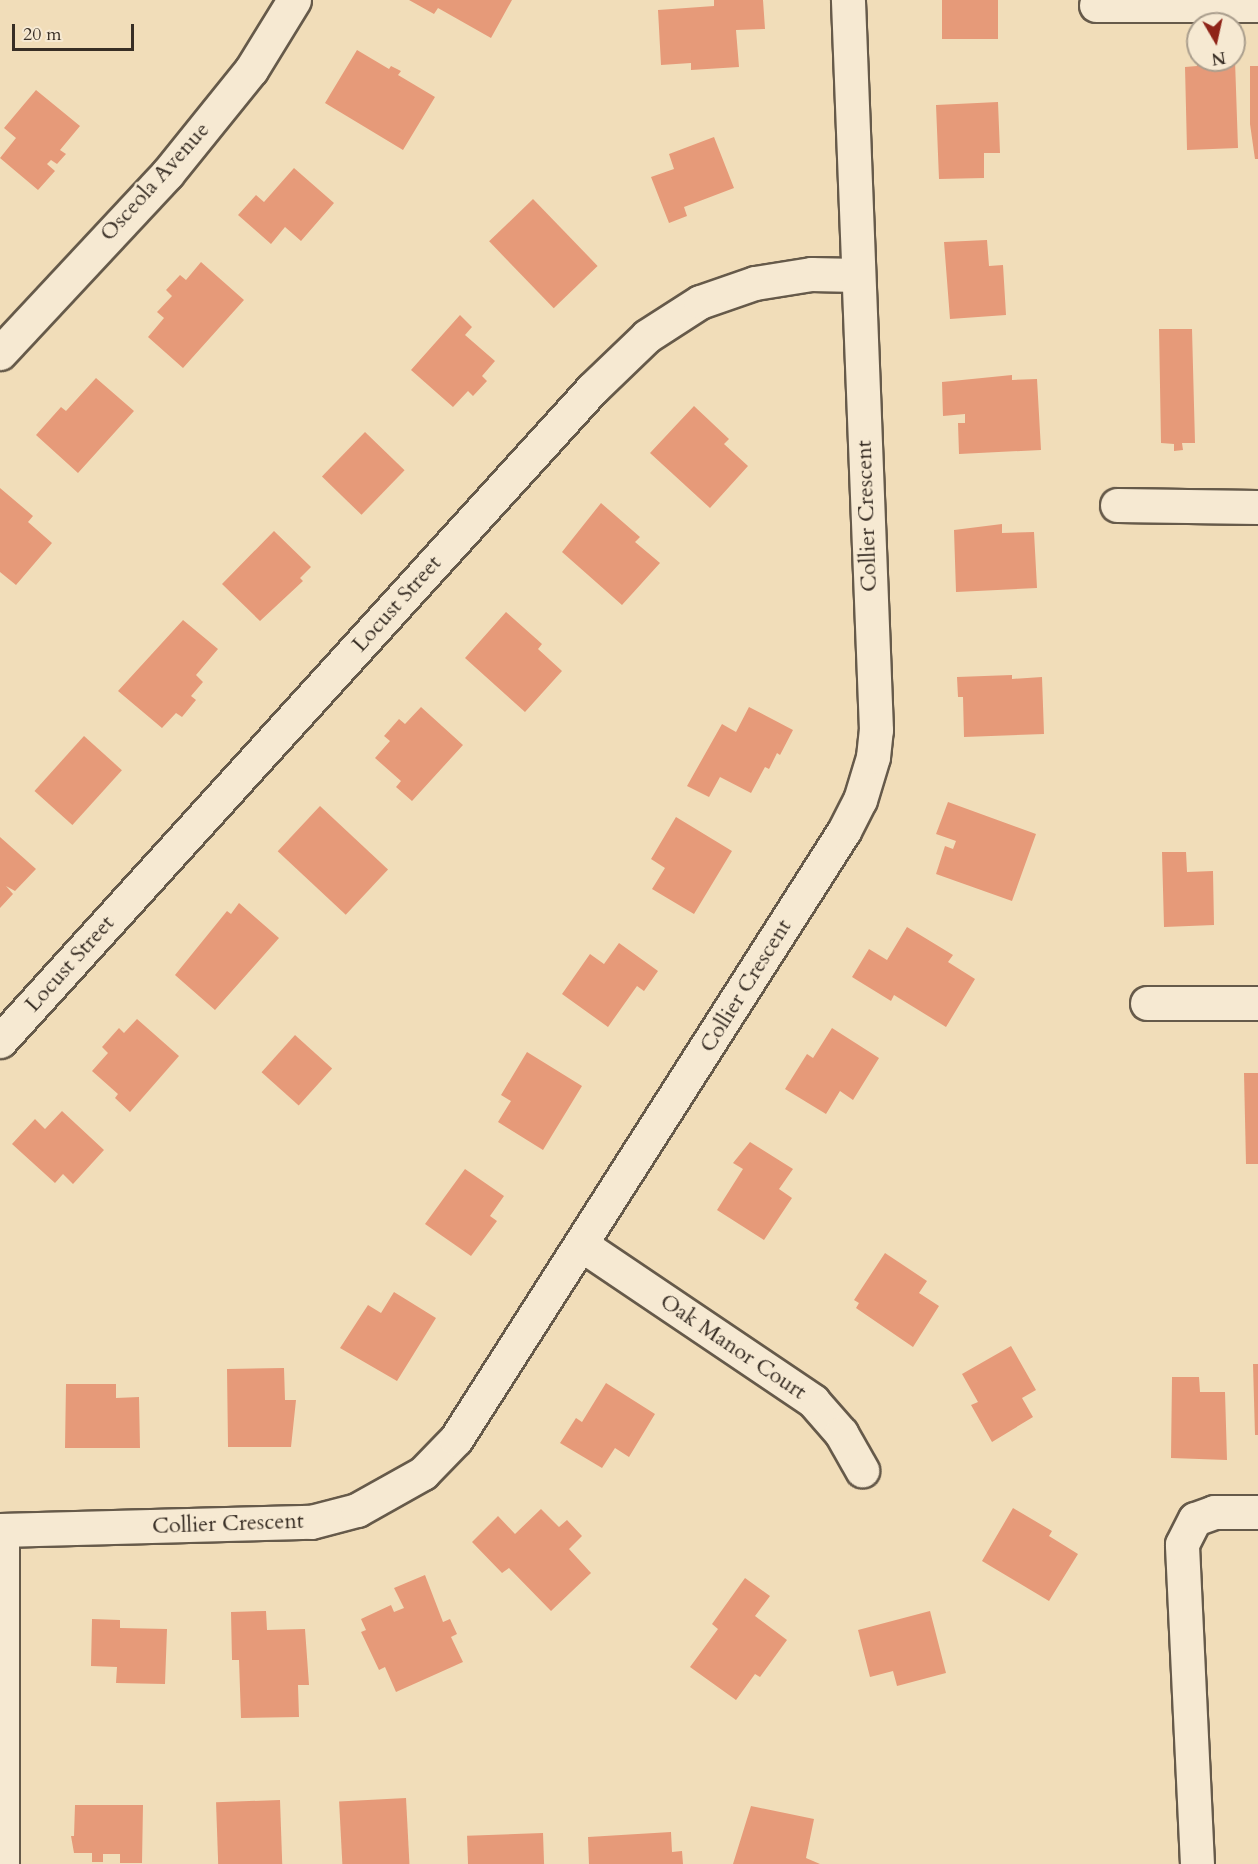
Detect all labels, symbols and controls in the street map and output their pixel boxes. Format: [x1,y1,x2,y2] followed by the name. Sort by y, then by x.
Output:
[15,12,136,50] scale bar
[1186,12,1246,72] north arrow
[23,22,62,47] text: 20 m
[1210,46,1227,70] text: N
[95,117,215,247] street label: Osceola Avenue
[851,440,883,592] street label: Collier Crescent
[347,550,447,658] street label: Locust Street
[20,910,120,1018] street label: Locust Street
[695,915,797,1057] street label: Collier Crescent
[655,1288,811,1406] street label: Oak Manor Court
[152,1508,304,1540] street label: Collier Crescent

